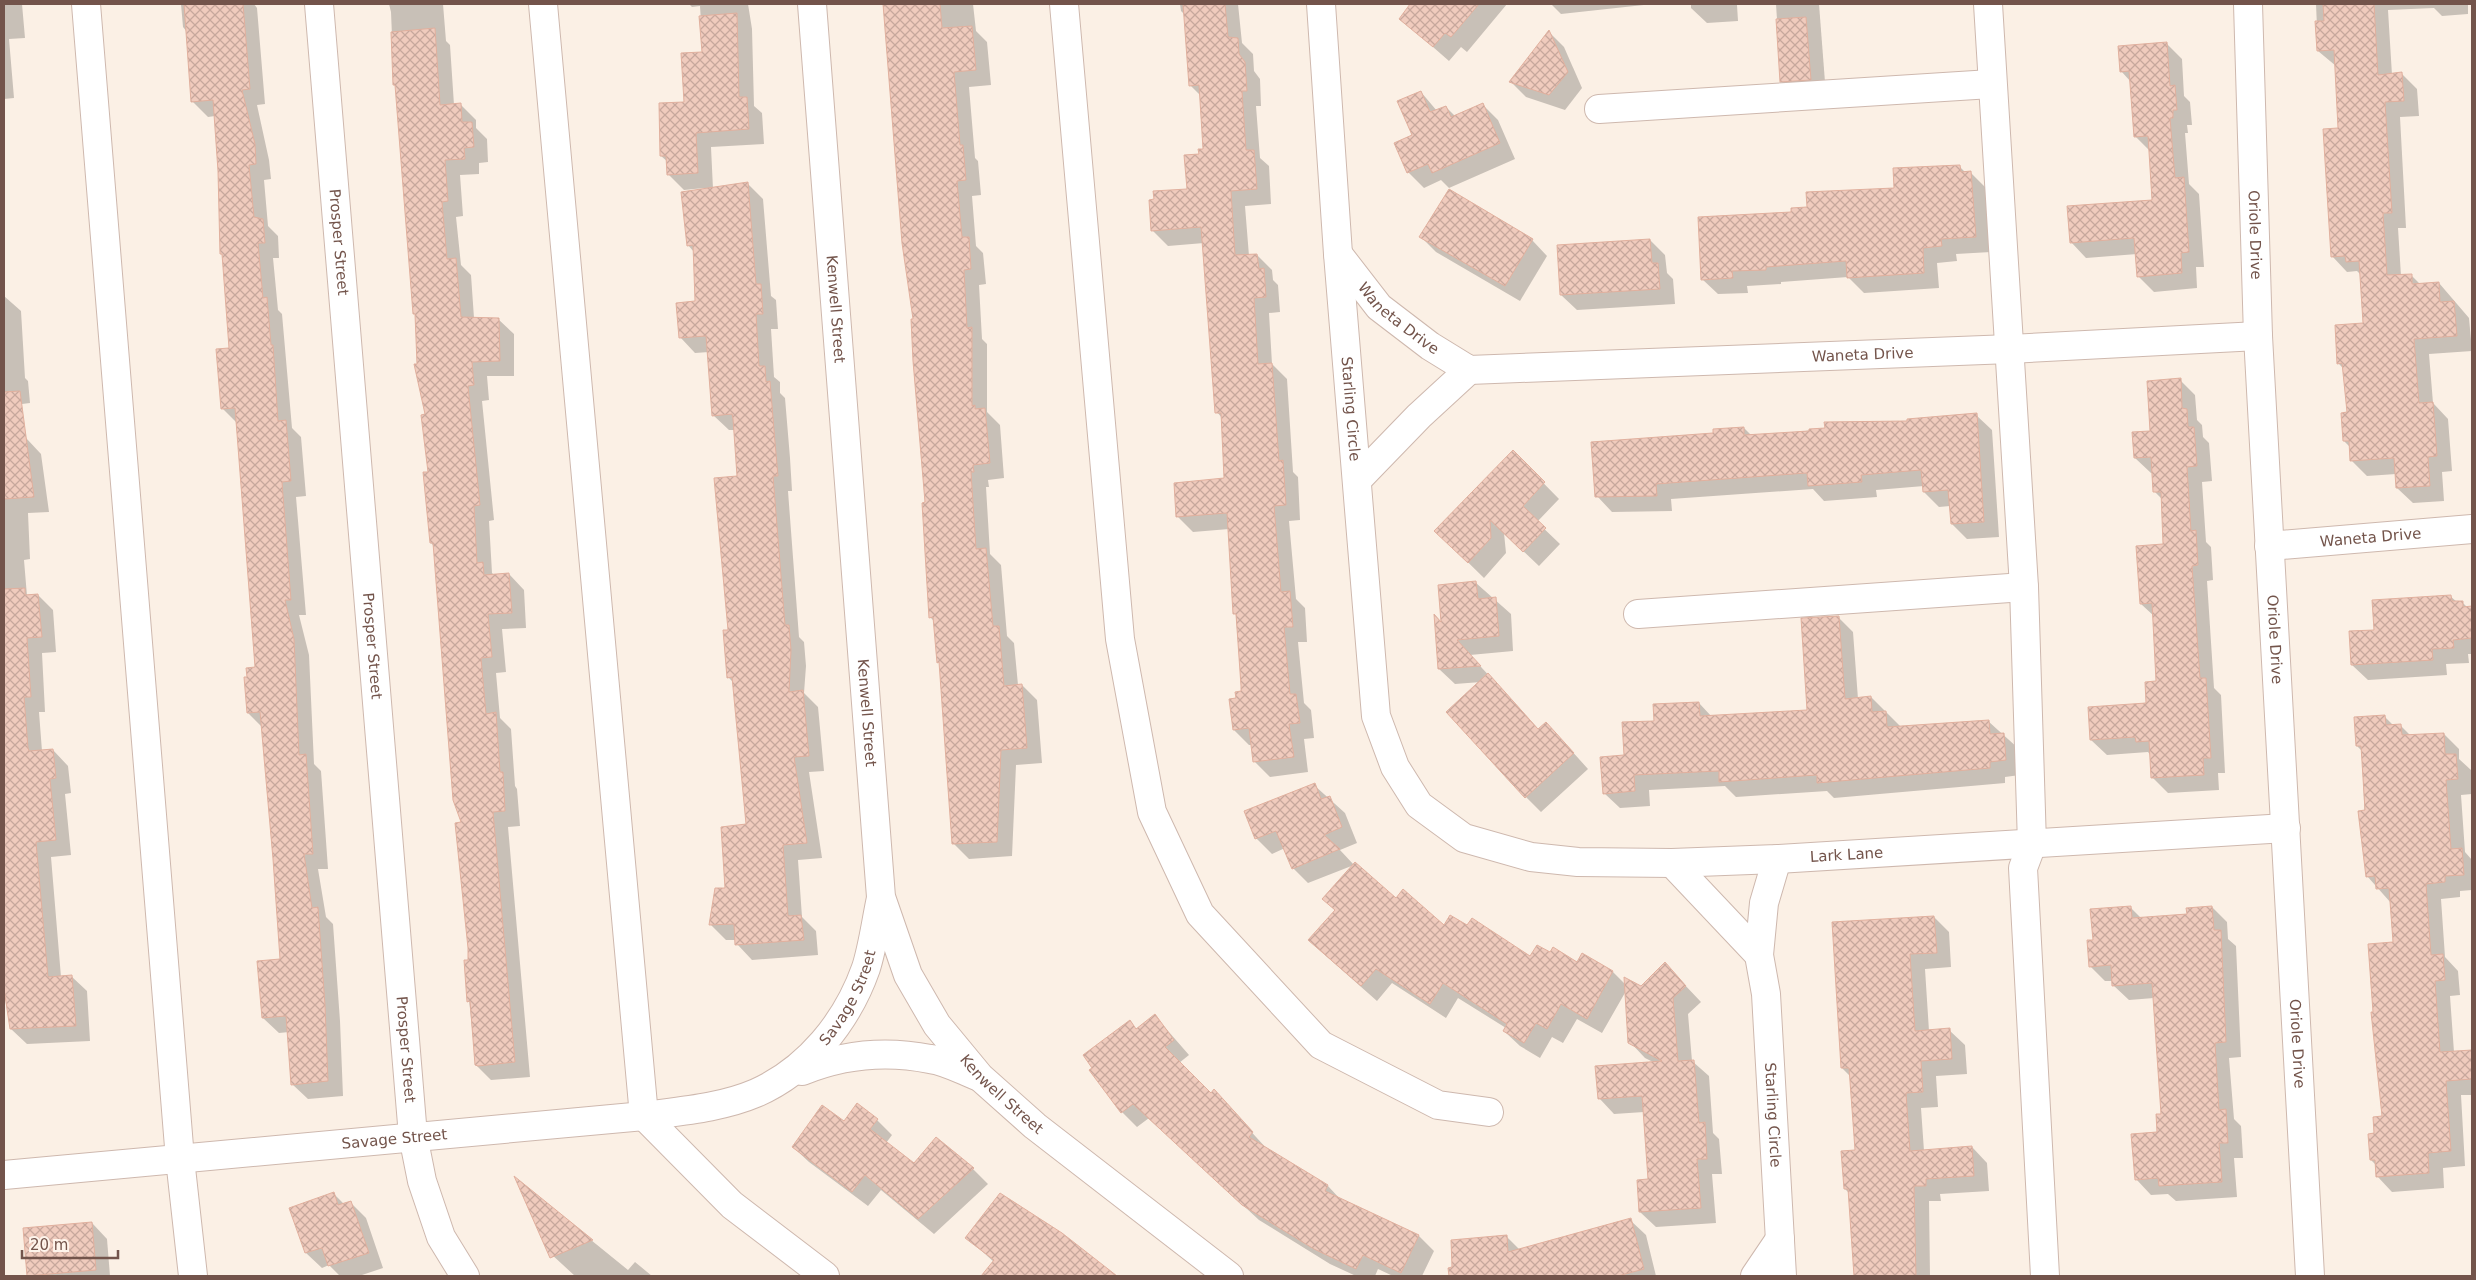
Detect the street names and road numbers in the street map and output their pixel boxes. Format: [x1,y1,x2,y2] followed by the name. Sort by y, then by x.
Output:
[325,188,352,296] street label: Prosper Street
[2245,190,2265,280] street label: Oriole Drive
[822,255,849,364] street label: Kenwell Street
[1354,279,1442,358] street label: Waneta Drive
[1812,344,1914,366] street label: Waneta Drive
[1337,356,1364,462] street label: Starling Circle
[2319,524,2422,551] street label: Waneta Drive
[359,592,386,700] street label: Prosper Street
[2263,594,2286,685] street label: Oriole Drive
[854,658,880,768] street label: Kenwell Street
[1809,844,1884,866] street label: Lark Lane
[816,948,880,1049] street label: Savage Street
[392,995,419,1104] street label: Prosper Street
[2286,999,2309,1089] street label: Oriole Drive
[956,1051,1047,1138] street label: Kenwell Street
[1761,1062,1785,1168] street label: Starling Circle
[341,1125,448,1153] street label: Savage Street

